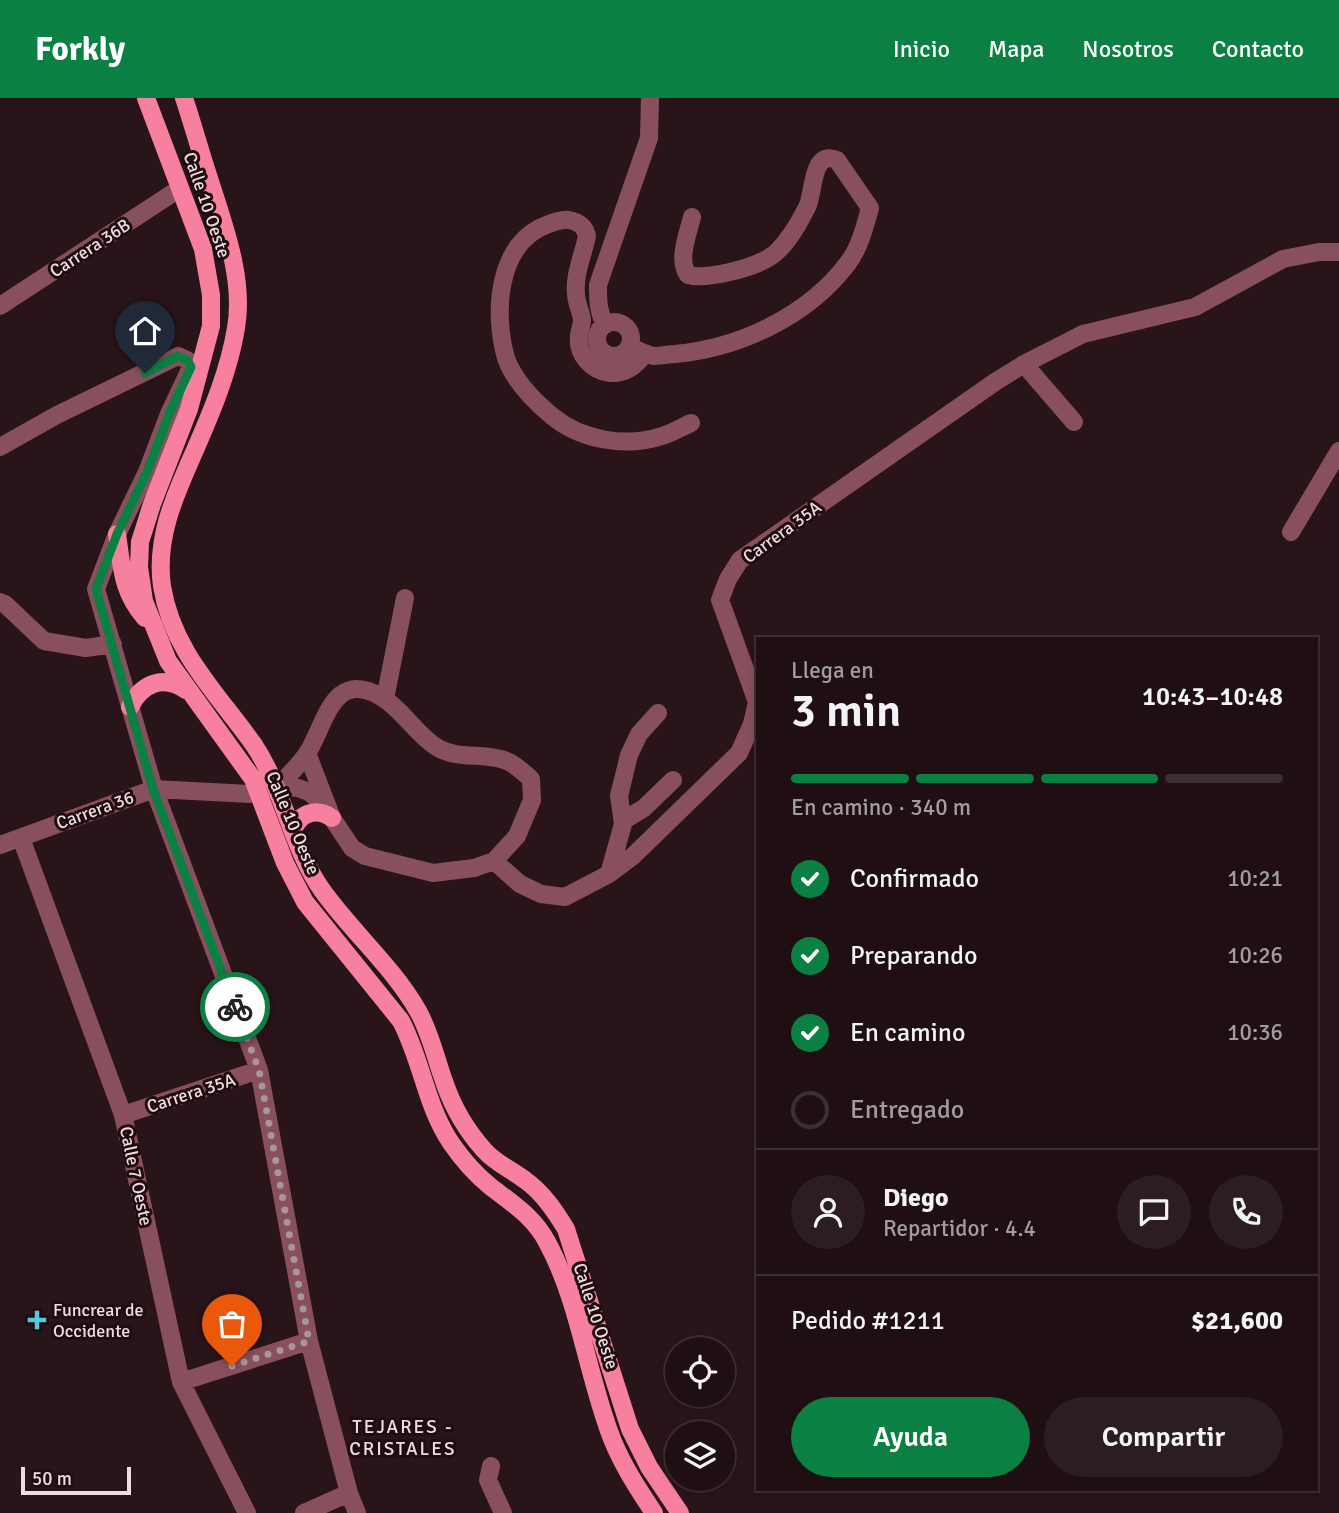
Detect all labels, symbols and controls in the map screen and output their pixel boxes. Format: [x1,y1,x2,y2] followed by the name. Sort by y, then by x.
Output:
[35,29,125,70] text: Forkly
[893,34,950,64] text: Inicio
[988,34,1044,64] text: Mapa
[1082,34,1174,64] text: Nosotros
[1212,34,1304,64] text: Contacto
[179,149,235,261] street label: Calle 10 Oeste
[46,214,135,282] street label: Carrera 36B
[115,301,175,373] pin
[126,312,164,350] icon: home
[738,496,826,568] street label: Carrera 35A
[791,656,874,685] text: Llega en
[1142,681,1283,713] text: 10:43–10:48
[791,683,901,739] text: 3 min
[261,768,325,878] street label: Calle 10 Oeste
[53,786,137,834] street label: Carrera 36
[791,793,971,822] text: En camino · 340 m
[791,860,829,898] icon: check
[850,863,979,895] text: Confirmado
[1227,864,1283,893] text: 10:21
[791,937,829,975] icon: check
[850,940,977,972] text: Preparando
[1227,941,1283,970] text: 10:26
[200,972,270,1042] courier
[216,988,254,1026] icon: bike
[791,1014,829,1052] icon: check
[850,1017,966,1049] text: En camino
[1227,1018,1283,1047] text: 10:36
[144,1068,238,1118] street label: Carrera 35A
[850,1094,964,1126] text: Entregado
[115,1125,157,1227] street label: Calle 7 Oeste
[791,1175,865,1249] button: person
[1117,1175,1191,1249] button: chat
[1209,1175,1283,1249] button: phone
[883,1182,949,1214] text: Diego
[883,1214,1036,1243] text: Repartidor · 4.4
[568,1260,624,1372] street label: Calle 10 Oeste
[202,1294,262,1366] pin
[53,1299,144,1342] place label: Funcrear de Occidente
[213,1305,251,1343] icon: bag
[791,1305,945,1337] text: Pedido #1211
[1191,1305,1283,1337] text: $21,600
[27,1310,47,1330] marker: Funcrear de Occidente
[665,1337,735,1491] map controls
[665,1337,735,1407] button: locate
[791,1397,1030,1477] button: Ayuda
[1044,1397,1283,1477] button: Compartir
[349,1415,457,1461] district label: TEJARES - CRISTALES
[665,1421,735,1491] button: layers
[21,1464,131,1496] scale bar
[32,1467,72,1491] text: 50 m

